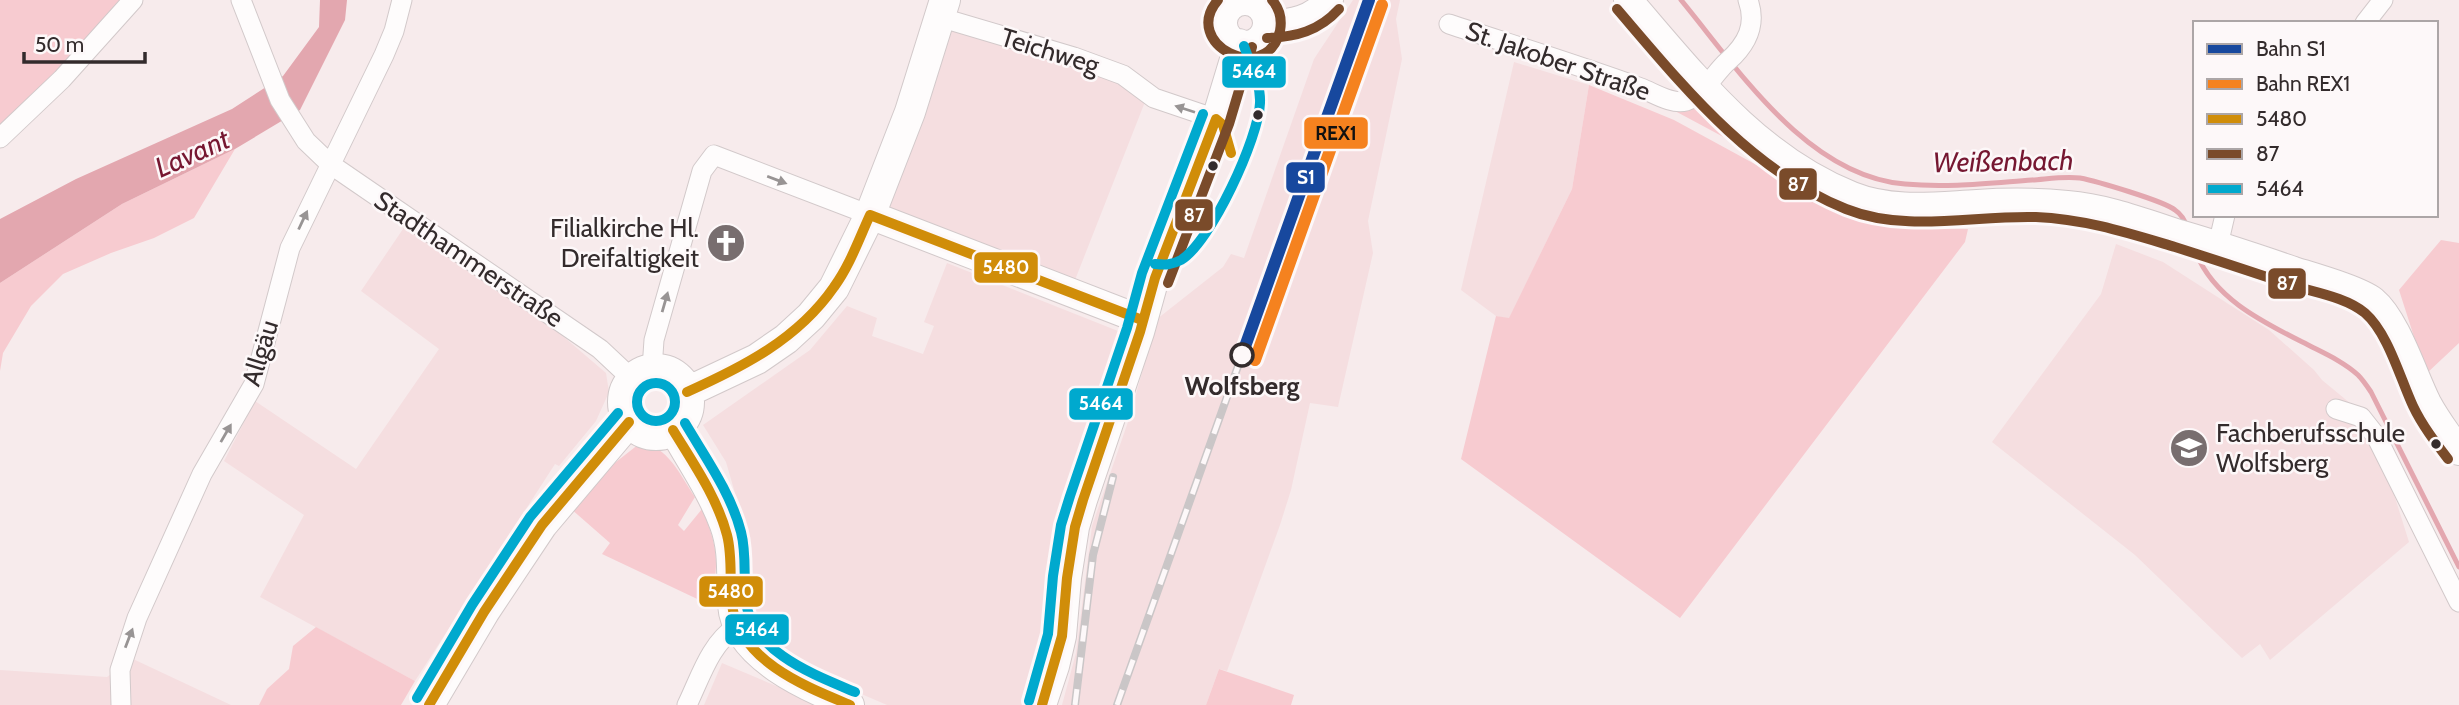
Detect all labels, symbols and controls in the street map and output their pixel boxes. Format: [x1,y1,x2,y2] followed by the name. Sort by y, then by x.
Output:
[1461,14,1655,108] street label: St. Jakober Straße
[24,21,145,65] scale bar
[997,21,1104,81] street label: Teichweg
[2193,21,2438,217] legend
[35,32,84,57] text: 50 m
[2256,36,2326,61] text: Bahn S1
[1221,55,1287,89] line badge: 5464
[1232,60,1276,83] text: 5464
[2256,71,2350,96] text: Bahn REX1
[1174,103,1195,114] one-way arrow
[2256,106,2307,131] text: 5480
[1251,108,1265,122] unlabelled marker
[1303,116,1369,150] line badge: REX1
[149,121,235,184] water label: Lavant
[1315,122,1357,145] text: REX1
[2256,141,2280,166] text: 87
[1932,143,2074,179] water label: Weißenbach
[1206,159,1220,173] unlabelled marker
[1285,161,1326,194] line badge: S1
[1297,166,1315,189] text: S1
[1778,167,1818,201] line badge: 87
[1787,173,1809,196] text: 87
[767,174,788,185] one-way arrow
[2256,176,2304,201] text: 5464
[368,184,570,334] street label: Stadthammerstraße
[1174,198,1214,232] line badge: 87
[1183,204,1205,227] text: 87
[297,210,309,230] one-way arrow
[550,212,699,274] place label: Filialkirche Hl. Dreifaltigkeit
[705,222,747,264] church icon: Filialkirche Hl. Dreifaltigkeit
[973,251,1039,284] line badge: 5480
[983,256,1029,279] text: 5480
[2267,267,2307,300] line badge: 87
[2276,272,2298,295] text: 87
[660,291,670,312] one-way arrow
[235,316,285,390] street label: Allgäu
[1230,343,1254,367] marker: Wolfsberg
[1184,370,1300,402] place label: Wolfsberg
[1068,387,1134,421] line badge: 5464
[1079,392,1123,415] text: 5464
[2216,417,2405,479] place label: Fachberufsschule Wolfsberg
[220,423,232,442] one-way arrow
[2168,427,2210,469] school or university icon: Fachberufsschule Wolfsberg
[2429,437,2443,451] unlabelled marker
[698,575,764,608] line badge: 5480
[708,580,754,603] text: 5480
[724,613,790,646] line badge: 5464
[735,618,779,641] text: 5464
[124,628,135,649] one-way arrow

